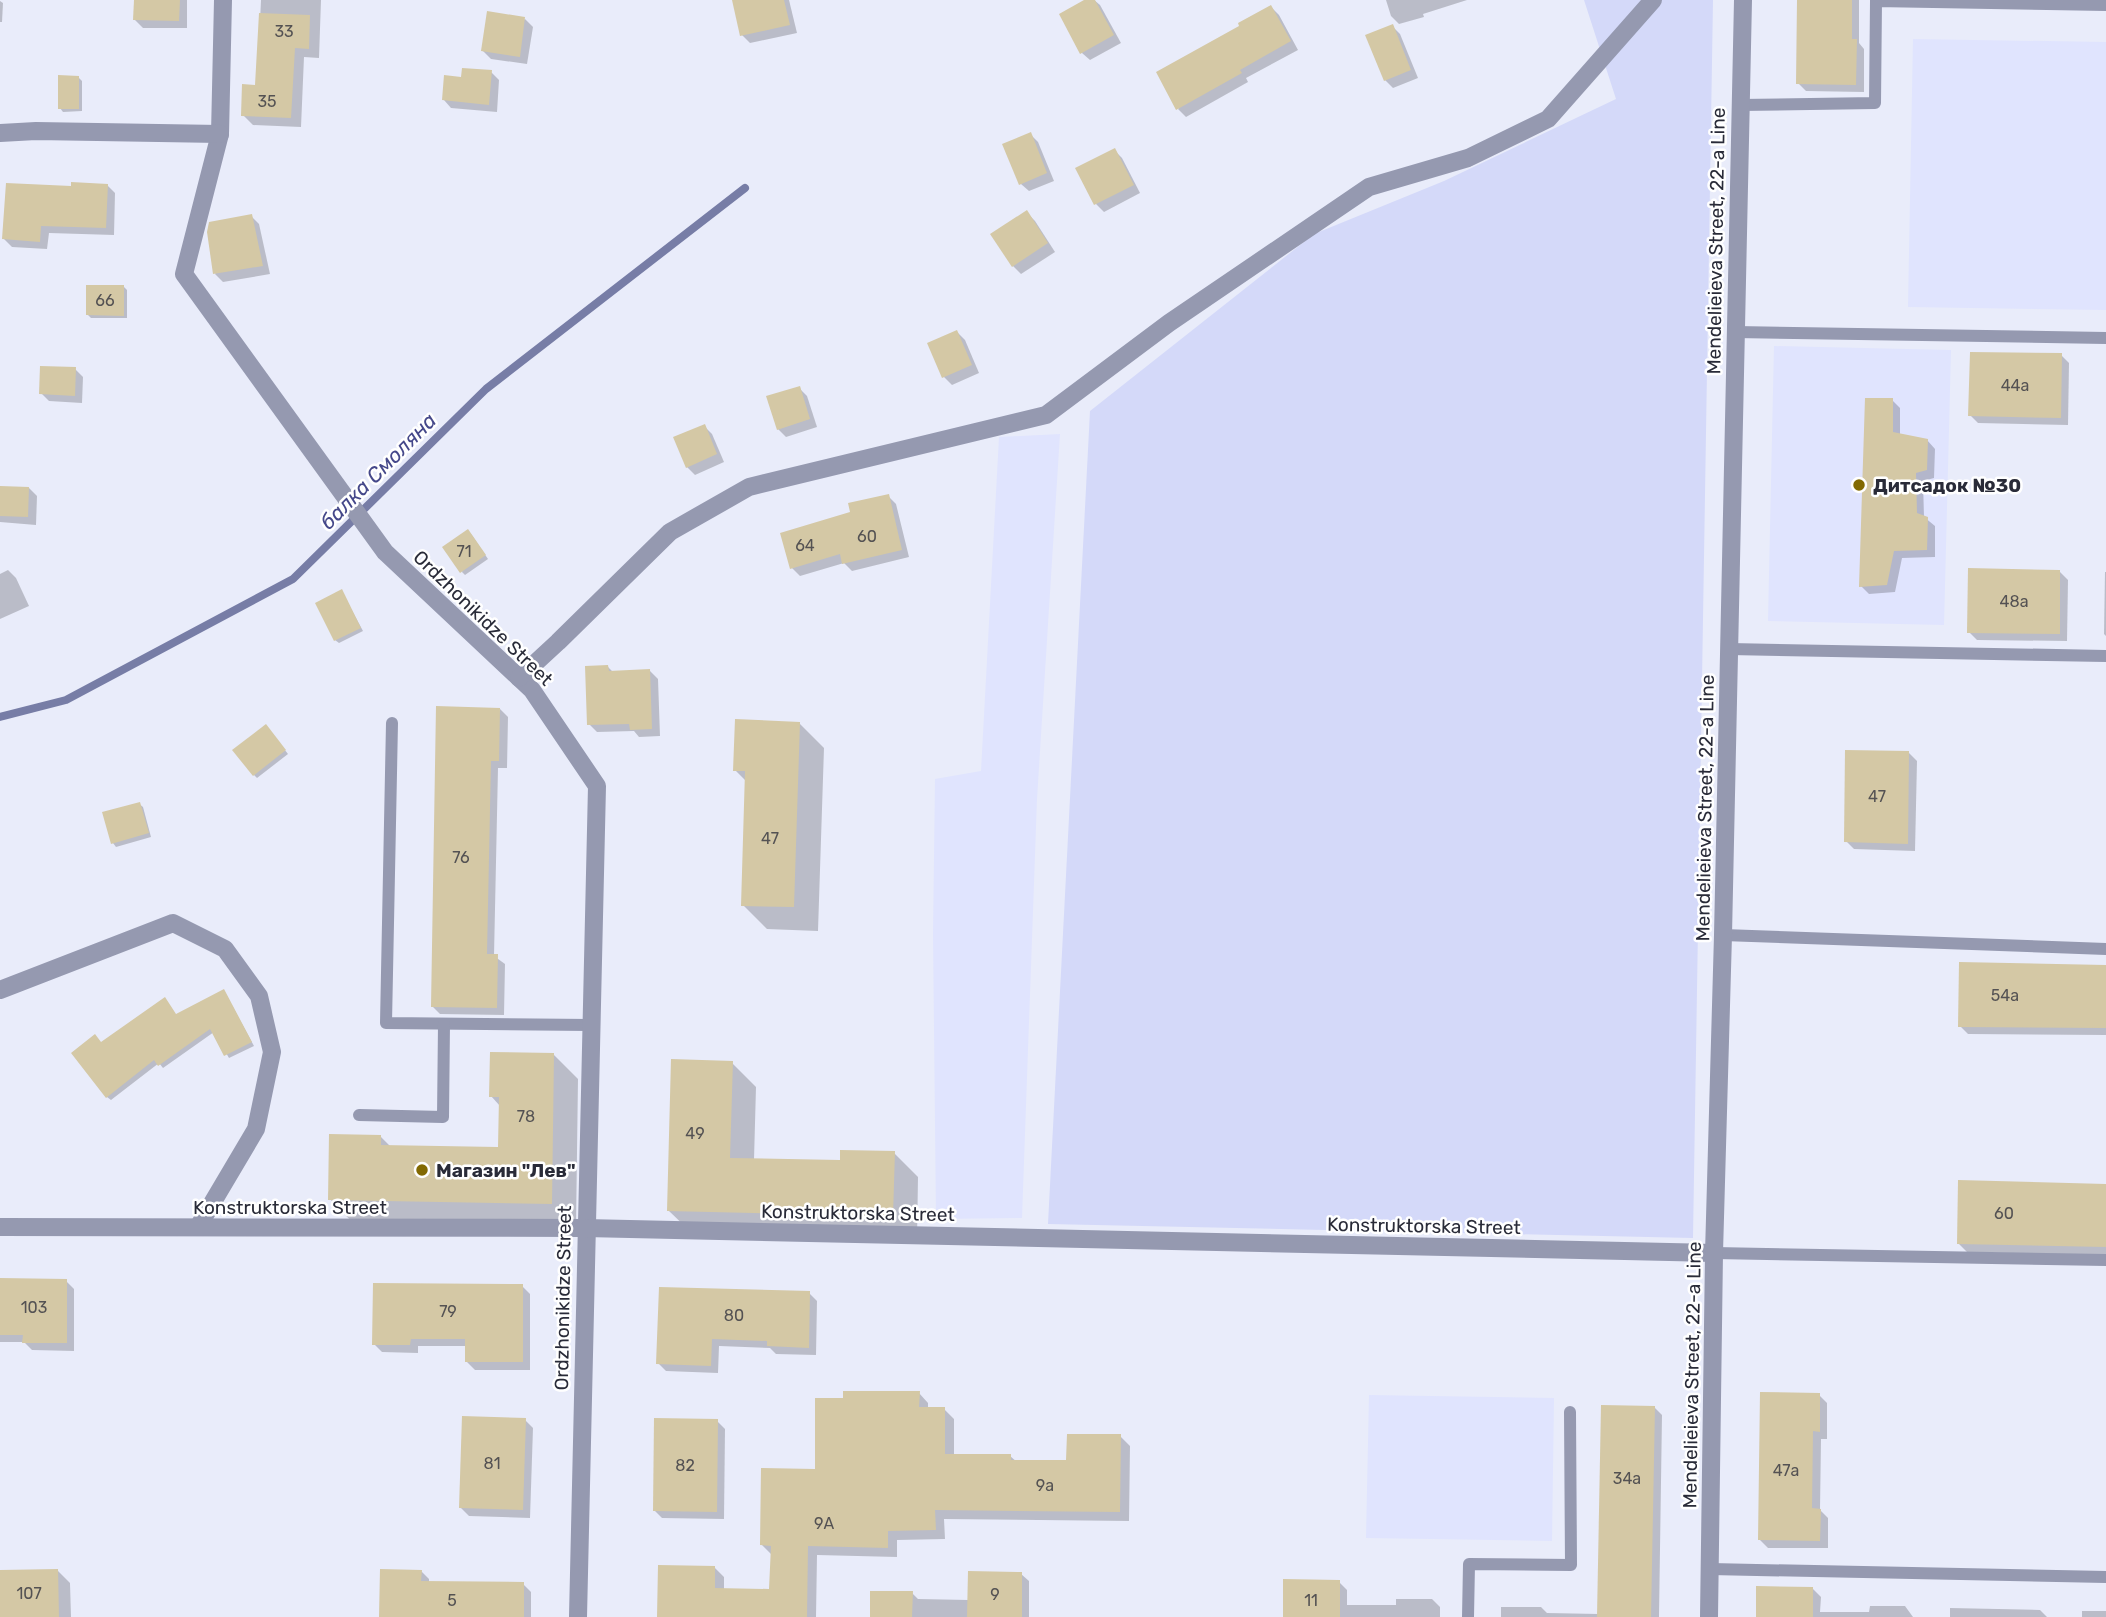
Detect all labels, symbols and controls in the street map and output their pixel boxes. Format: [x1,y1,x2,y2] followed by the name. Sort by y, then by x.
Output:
[274,22,294,41] house number: 33
[257,92,277,111] house number: 35
[1702,107,1730,375] street label: Mendelieieva Street, 22-a Line
[95,291,115,310] house number: 66
[2001,376,2029,395] house number: 44а
[315,408,441,534] water label: балка Смоляна
[1873,474,2021,497] place label: Дитсадок №30
[1851,477,1867,493] marker: Дитсадок №30
[857,527,877,546] house number: 60
[795,536,815,555] house number: 64
[456,542,472,561] house number: 71
[408,545,558,691] street label: Ordzhonikidze Street
[2000,592,2028,611] house number: 48а
[1691,674,1719,942] street label: Mendelieieva Street, 22-a Line
[1868,787,1886,806] house number: 47
[761,829,779,848] house number: 47
[452,848,470,867] house number: 76
[1991,986,2019,1005] house number: 54а
[517,1107,535,1126] house number: 78
[685,1124,705,1143] house number: 49
[436,1159,576,1182] place label: Магазин "Лев"
[414,1162,430,1178] marker: Магазин "Лев"
[193,1196,387,1219] street label: Konstruktorska Street
[761,1200,956,1226] street label: Konstruktorska Street
[1994,1204,2014,1223] house number: 60
[550,1205,576,1391] street label: Ordzhonikidze Street
[1327,1213,1522,1239] street label: Konstruktorska Street
[1678,1241,1706,1509] street label: Mendelieieva Street, 22-a Line
[21,1298,47,1317] house number: 103
[439,1302,457,1321] house number: 79
[724,1306,744,1325] house number: 80
[483,1454,501,1473] house number: 81
[675,1456,695,1475] house number: 82
[1773,1461,1799,1480] house number: 47а
[1613,1469,1641,1488] house number: 34а
[1036,1476,1054,1495] house number: 9а
[814,1514,834,1533] house number: 9А
[16,1584,42,1603] house number: 107
[990,1585,1000,1604] house number: 9
[447,1591,457,1610] house number: 5
[1304,1591,1318,1610] house number: 11

